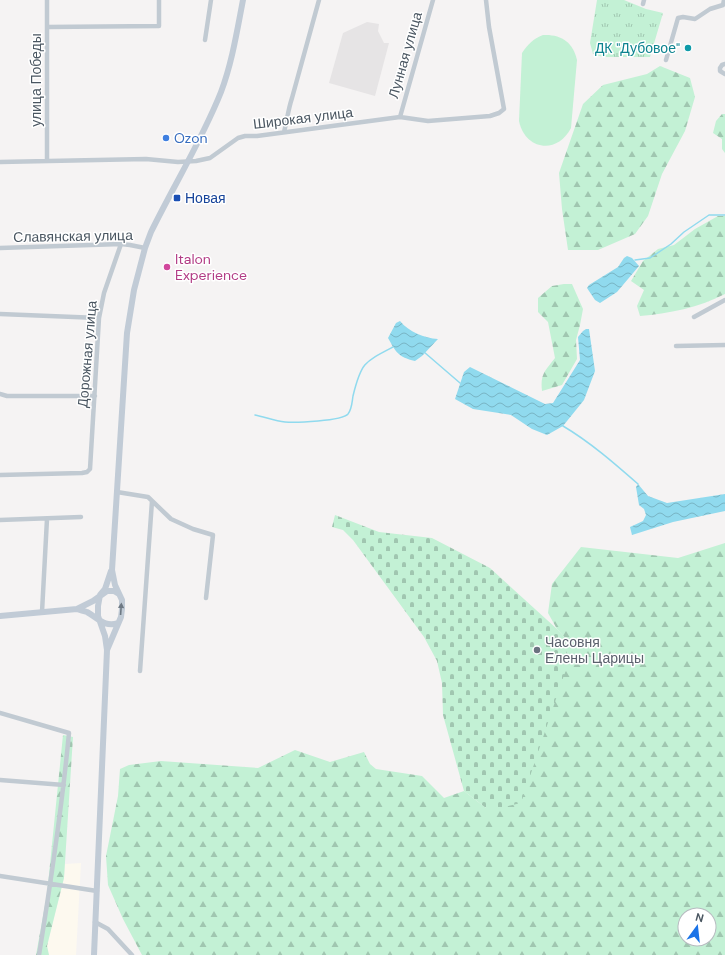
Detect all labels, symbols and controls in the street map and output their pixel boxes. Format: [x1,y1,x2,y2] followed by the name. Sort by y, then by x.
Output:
[384,9,426,100] street label: Лунная улица
[27,33,45,127] street label: улица Победы
[595,39,680,57] place label: ДК "Дубовое"
[683,43,693,53] marker: ДК "Дубовое"
[252,103,354,133] street label: Широкая улица
[174,129,208,147] place label: Ozon
[161,133,171,143] marker: Ozon
[185,189,226,207] place label: Новая
[172,193,182,203] marker: Новая
[13,226,133,246] street label: Славянская улица
[175,250,247,284] place label: Italon Experience
[162,262,172,272] marker: Italon Experience
[73,299,101,408] street label: Дорожная улица
[118,603,125,615] one-way arrow
[545,633,644,667] place label: Часовня Елены Царицы
[532,645,542,655] marker: Часовня Елены Царицы
[677,907,717,947] north arrow
[694,910,705,925] text: N

